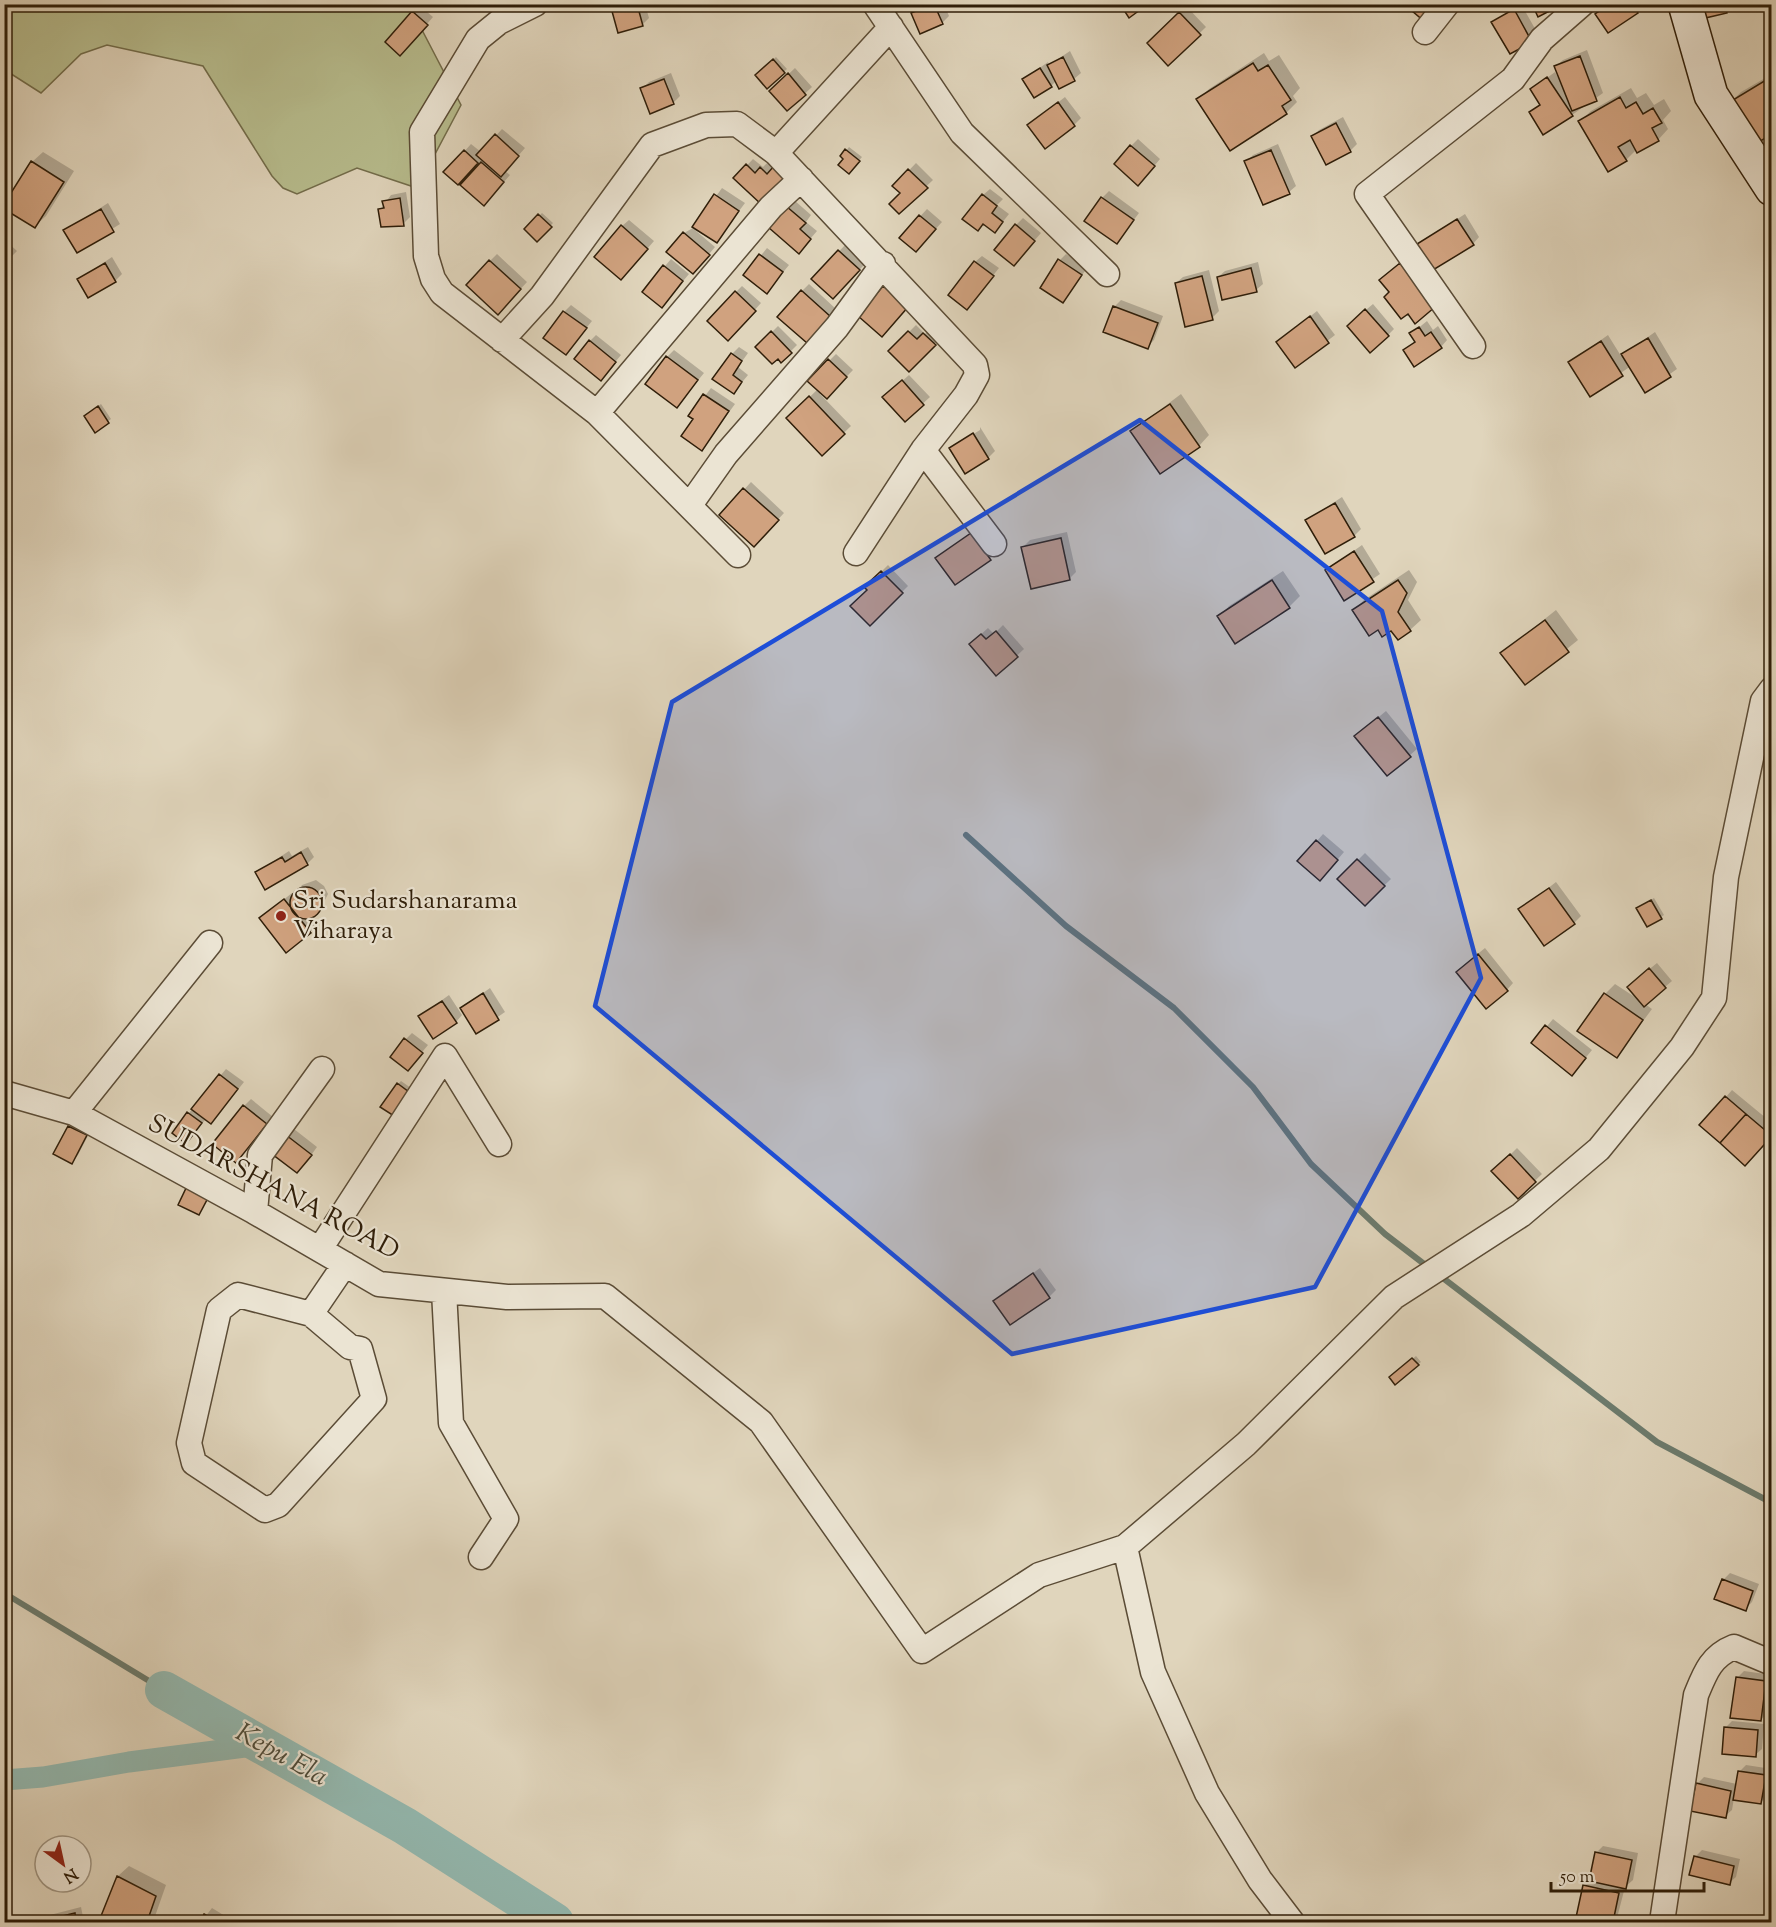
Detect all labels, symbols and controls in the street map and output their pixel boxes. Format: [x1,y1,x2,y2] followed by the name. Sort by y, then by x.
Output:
[293,883,517,950] place label: Sri Sudarshanarama Viharaya
[274,909,288,923] marker: Sri Sudarshanarama Viharaya
[141,1106,405,1270] street label: SUDARSHANA ROAD
[228,1715,334,1797] water label: Kepu Ela
[33,1834,93,1894] north arrow
[1551,1855,1704,1893] scale bar
[58,1861,81,1888] text: N
[1559,1865,1595,1891] text: 50 m

